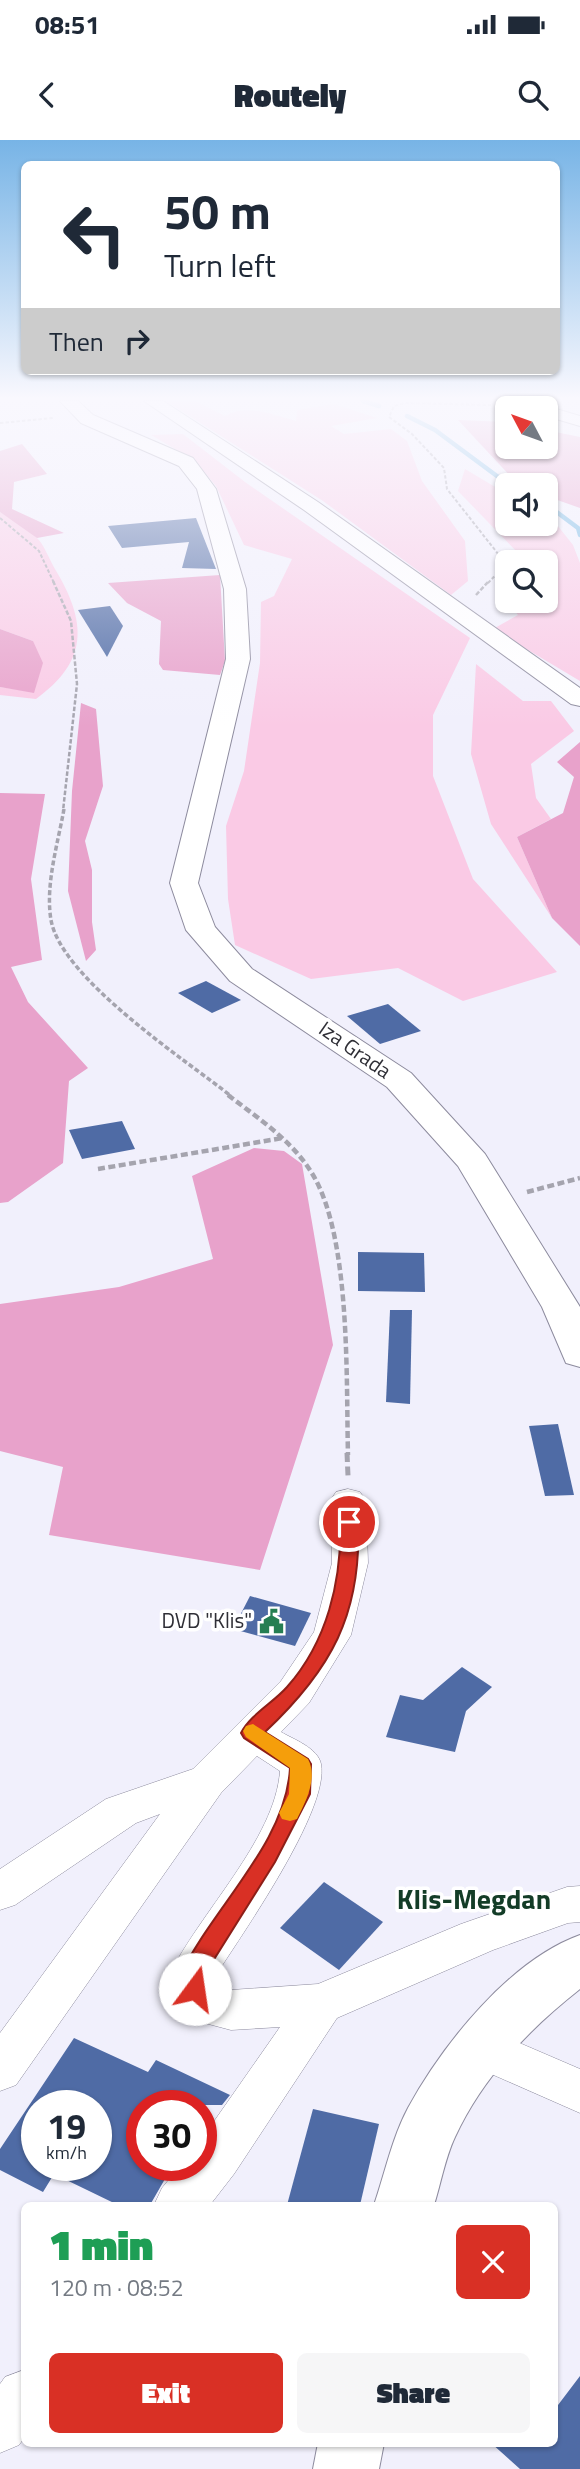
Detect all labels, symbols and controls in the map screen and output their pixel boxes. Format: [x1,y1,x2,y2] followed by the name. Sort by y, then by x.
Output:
[35,5,100,44] text: 08:51
[234,71,346,119] text: Routely
[28,76,66,114] icon: back
[514,76,552,114] icon: search
[164,173,271,248] text: 50 m
[49,189,140,280] icon: left
[164,241,276,289] text: Turn left
[49,322,104,361] text: Then
[118,322,156,360] icon: right
[495,396,558,458] north arrow
[495,396,558,613] map controls
[495,473,558,536] button: sound
[495,550,558,613] button: search
[313,1012,399,1086] street label: Iza Grada
[319,1492,379,1552] pin
[330,1503,368,1541] icon: arrive
[161,1604,252,1636] place label: DVD "Klis"
[258,1607,286,1635] public building icon: DVD "Klis"
[397,1877,551,1920] district label: Klis-Megdan
[158,1952,232,2026] position arrow
[126,2090,217,2181] speed limit sign: 30
[47,2099,86,2153] text: 19
[46,2139,87,2166] text: km/h
[49,2212,153,2276] text: 1 min
[456,2225,530,2299] button: close
[49,2270,184,2305] text: 120 m · 08:52
[49,2353,283,2433] button: Exit
[297,2353,530,2433] button: Share

